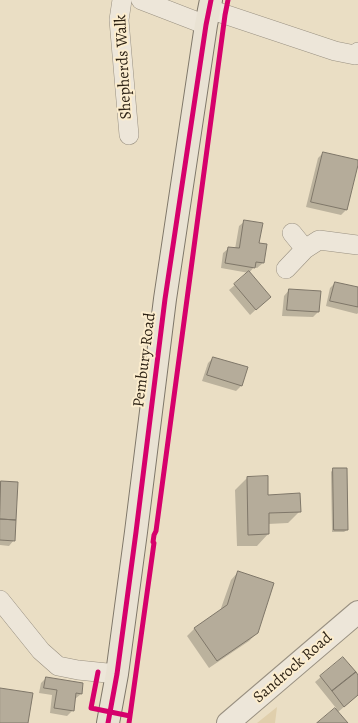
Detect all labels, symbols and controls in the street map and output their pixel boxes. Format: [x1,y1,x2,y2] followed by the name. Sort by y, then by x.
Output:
[112,14,136,120] street label: Shepherds Walk
[130,312,160,408] street label: Pembury Road
[250,629,336,707] street label: Sandrock Road

